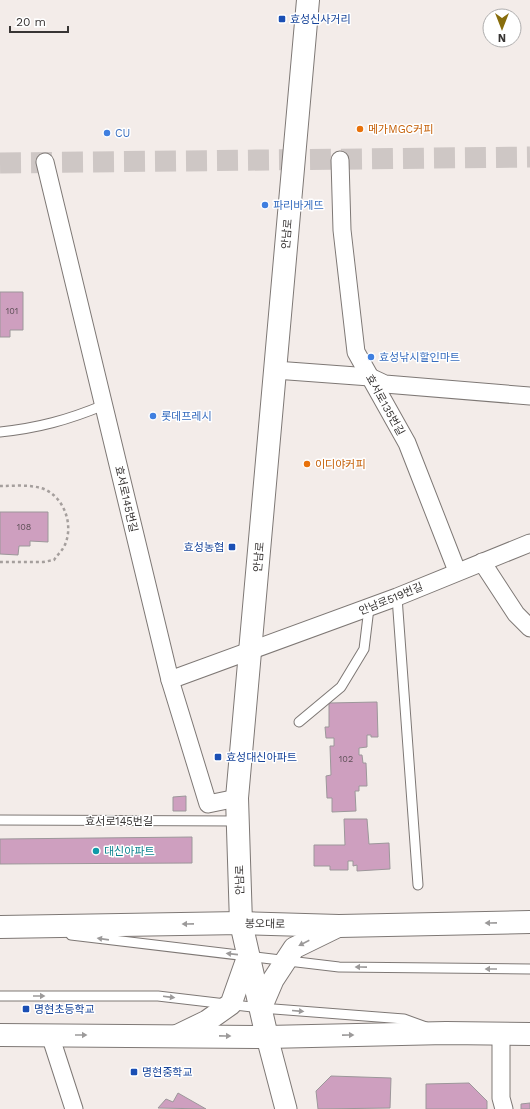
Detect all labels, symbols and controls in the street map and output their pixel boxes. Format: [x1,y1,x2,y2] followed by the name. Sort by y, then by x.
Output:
[10,8,68,34] scale bar
[482,8,522,48] north arrow
[290,13,351,26] place label: 효성신사거리
[277,14,287,24] marker: 효성신사거리
[16,15,46,29] text: 20 m
[498,31,506,44] text: N
[368,123,433,136] place label: 메가MGC커피
[355,124,365,134] marker: 메가MGC커피
[115,127,130,140] place label: CU
[102,128,112,138] marker: CU
[273,199,324,212] place label: 파리바게뜨
[260,200,270,210] marker: 파리바게뜨
[279,218,295,250] street label: 안남로
[6,306,18,316] house number: 101
[379,351,460,364] place label: 효성낚시할인마트
[366,352,376,362] marker: 효성낚시할인마트
[363,372,407,438] street label: 효서로135번길
[161,410,212,423] place label: 롯데프레시
[148,411,158,421] marker: 롯데프레시
[315,458,366,471] place label: 이디야커피
[302,459,312,469] marker: 이디야커피
[112,464,140,534] street label: 효서로145번길
[17,522,31,532] house number: 108
[184,541,224,554] place label: 효성농협
[251,541,267,573] street label: 안남로
[227,542,237,552] marker: 효성농협
[357,580,425,618] street label: 안남로519번길
[226,751,297,764] place label: 효성대신아파트
[213,752,223,762] marker: 효성대신아파트
[339,754,353,764] house number: 102
[85,815,153,828] street label: 효서로145번길
[104,845,155,858] place label: 대신아파트
[91,846,101,856] marker: 대신아파트
[233,865,247,895] street label: 안남로
[245,917,285,931] street label: 봉오대로
[484,920,497,926] one-way arrow
[181,921,194,927] one-way arrow
[97,936,109,942] one-way arrow
[298,940,310,946] one-way arrow
[226,951,238,957] one-way arrow
[354,964,367,970] one-way arrow
[484,966,497,972] one-way arrow
[33,993,46,999] one-way arrow
[163,994,175,1000] one-way arrow
[34,1003,95,1016] place label: 명현초등학교
[21,1004,31,1014] marker: 명현초등학교
[292,1008,304,1014] one-way arrow
[75,1032,88,1038] one-way arrow
[342,1032,355,1038] one-way arrow
[219,1033,232,1039] one-way arrow
[142,1066,193,1079] place label: 명현중학교
[129,1067,139,1077] marker: 명현중학교

